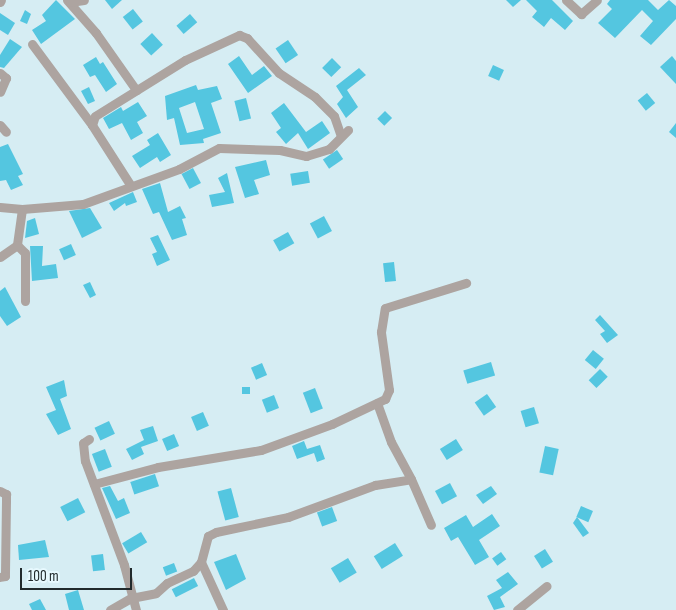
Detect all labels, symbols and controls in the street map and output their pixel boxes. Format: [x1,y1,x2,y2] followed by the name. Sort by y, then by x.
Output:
[22,558,135,590] scale bar
[28,567,59,586] text: 100 m

